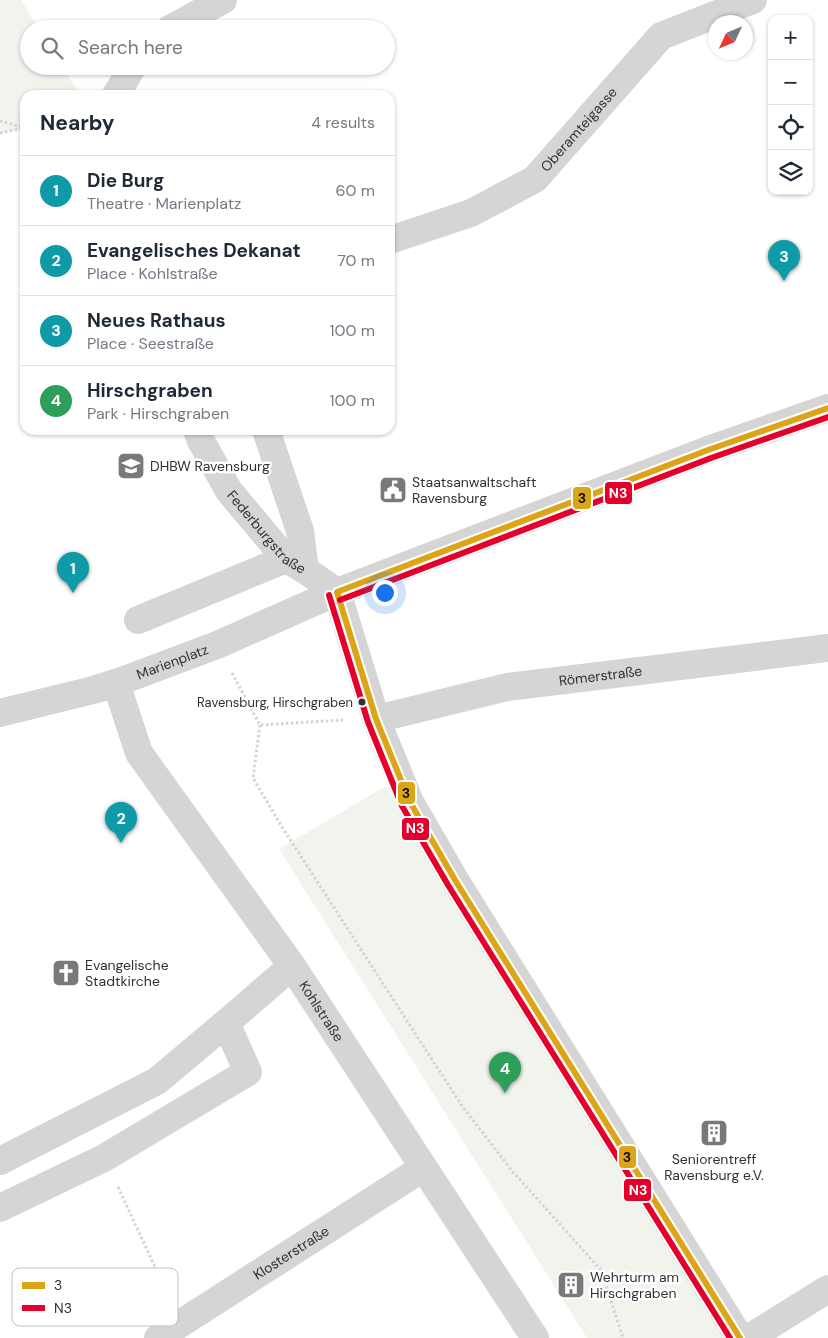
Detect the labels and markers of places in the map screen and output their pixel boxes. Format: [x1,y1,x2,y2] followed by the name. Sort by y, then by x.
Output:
[768,240,800,281] pin: 3
[116,451,146,481] school or university icon: DHBW Ravensburg
[150,457,270,475] place label: DHBW Ravensburg
[412,473,536,507] place label: Staatsanwaltschaft Ravensburg
[378,475,408,505] public building icon: Staatsanwaltschaft Ravensburg
[57,552,89,593] pin: 1
[197,694,353,711] place label: Ravensburg, Hirschgraben
[357,697,367,707] marker: Ravensburg, Hirschgraben
[105,802,137,843] pin: 2
[85,956,169,990] place label: Evangelische Stadtkirche
[51,958,81,988] church icon: Evangelische Stadtkirche
[489,1052,521,1093] pin: 4
[699,1118,729,1148] building icon: Seniorentreff Ravensburg e.V.
[664,1150,764,1184] place label: Seniorentreff Ravensburg e.V.
[590,1268,679,1302] place label: Wehrturm am Hirschgraben
[556,1270,586,1300] building icon: Wehrturm am Hirschgraben

